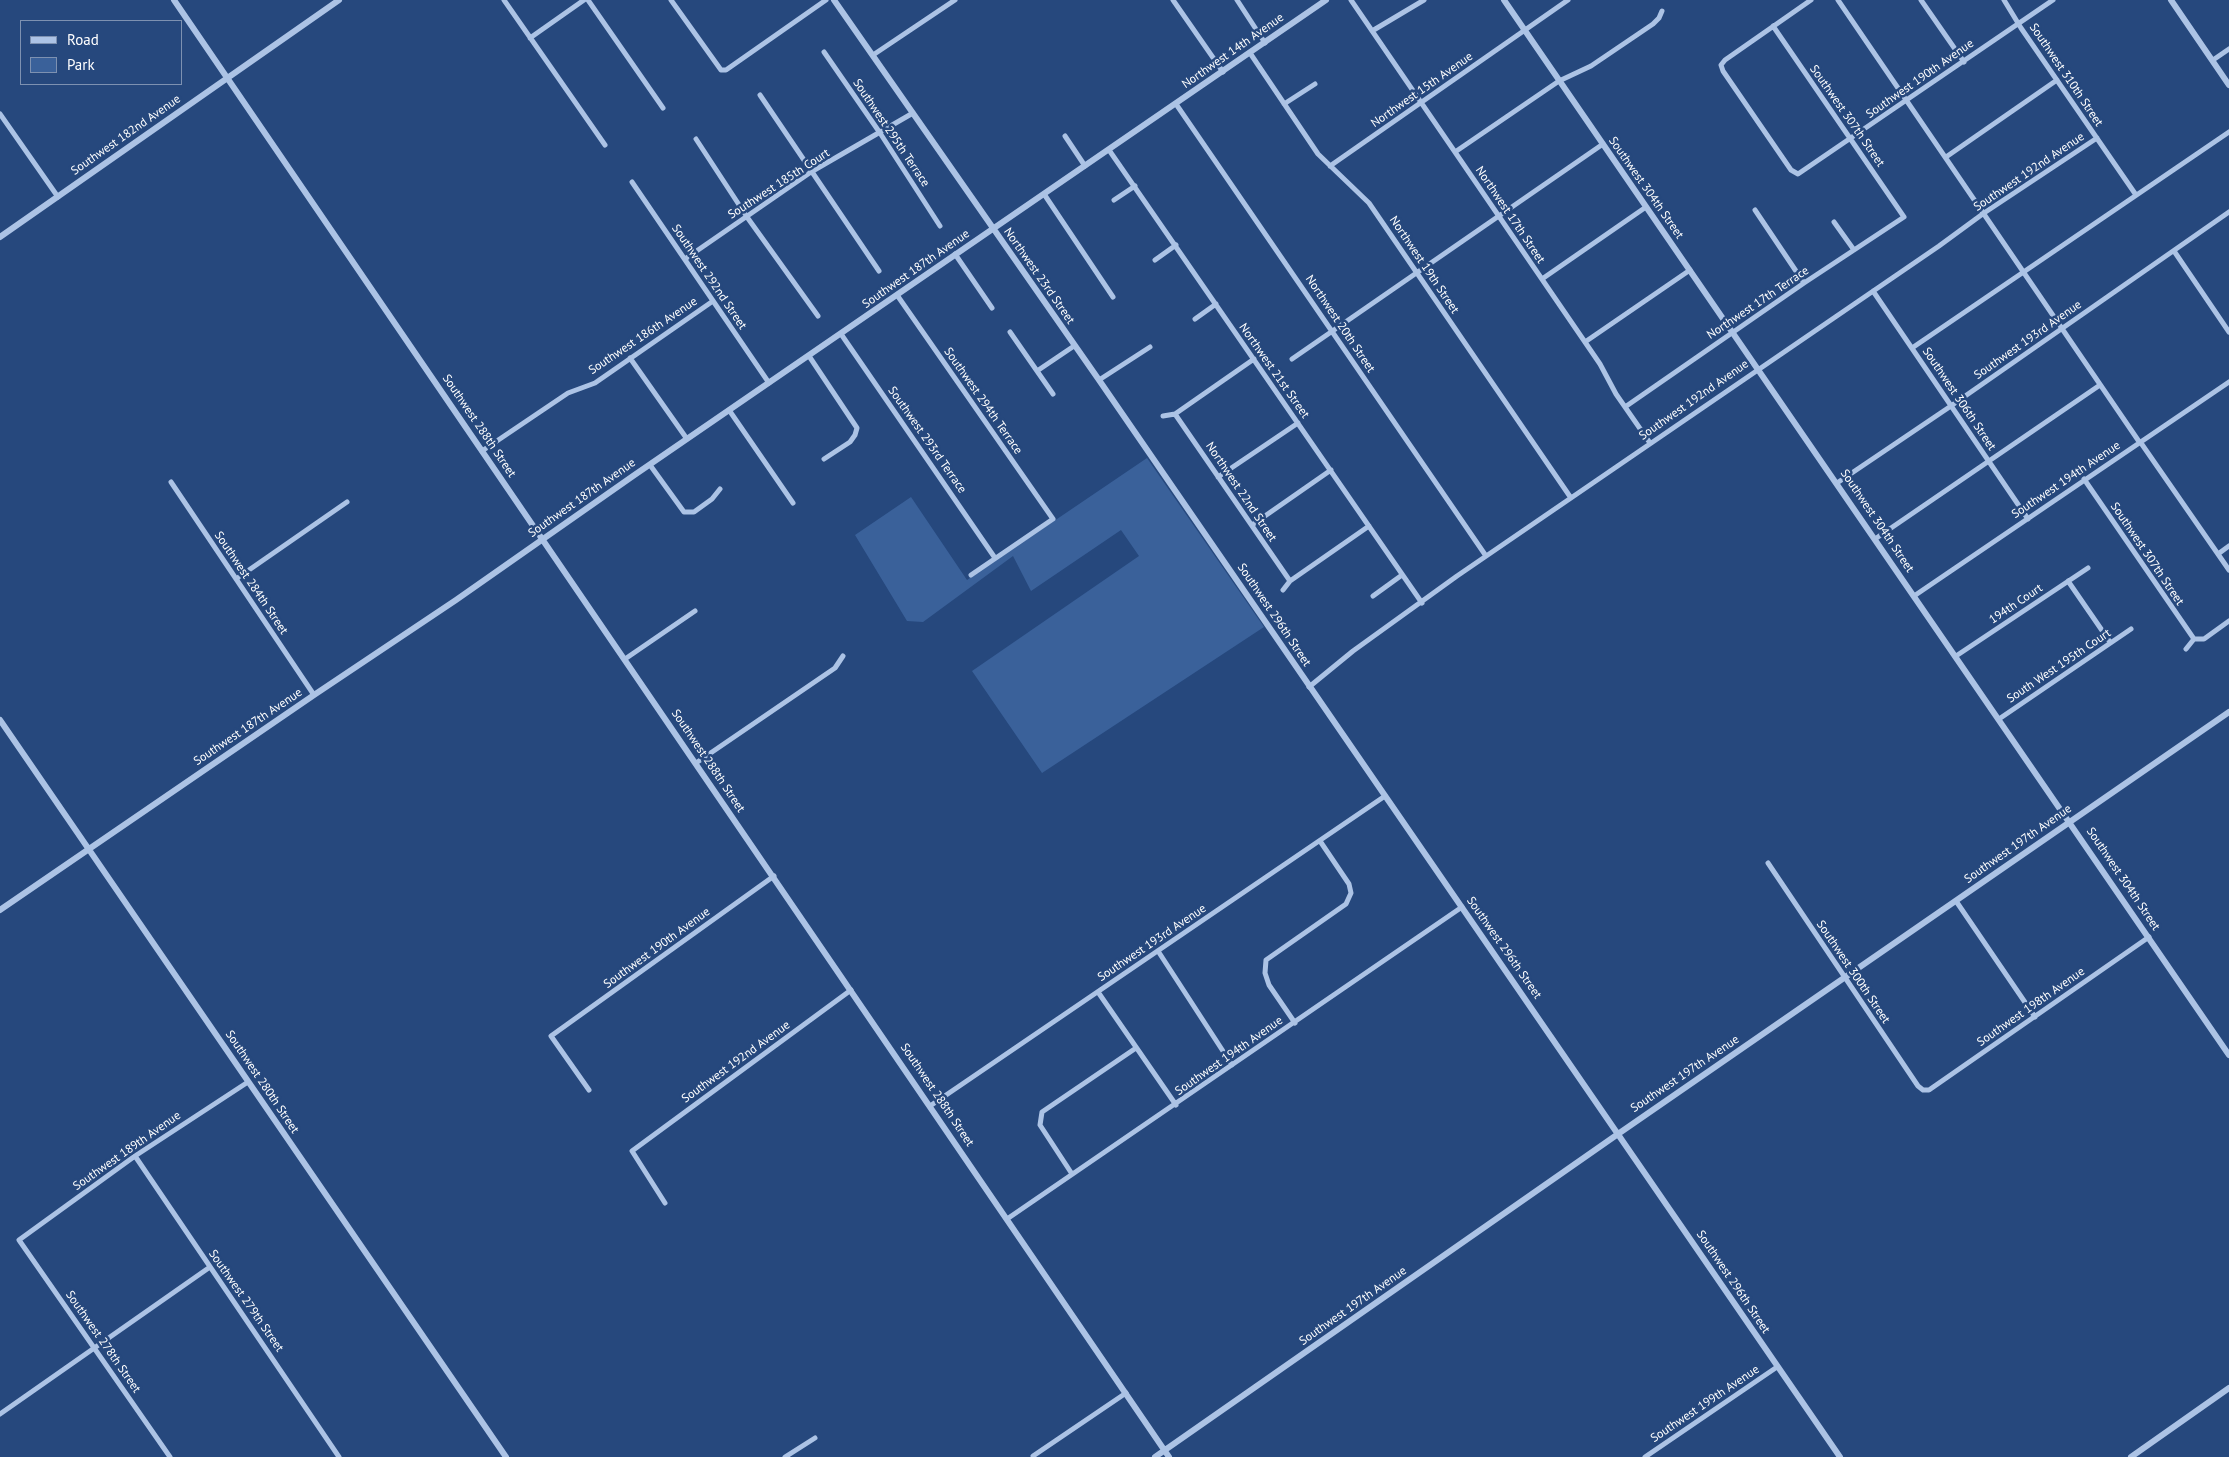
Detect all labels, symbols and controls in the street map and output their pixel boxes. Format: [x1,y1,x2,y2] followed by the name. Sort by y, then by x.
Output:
[1179,10,1287,92] street label: Northwest 14th Avenue
[20,20,182,85] legend
[2026,21,2106,129] street label: Southwest 310th Street
[67,30,99,49] text: Road
[1863,36,1977,122] street label: Southwest 190th Avenue
[1368,49,1476,131] street label: Northwest 15th Avenue
[67,55,95,74] text: Park
[1806,62,1888,170] street label: Southwest 307th Street
[850,76,932,190] street label: Southwest 295th Terrace
[68,92,184,178] street label: Southwest 182nd Avenue
[1971,130,2087,214] street label: Southwest 192nd Avenue
[1605,134,1687,242] street label: Southwest 304th Street
[725,146,833,222] street label: Southwest 185th Court
[1472,164,1548,266] street label: Northwest 17th Street
[1386,214,1462,316] street label: Northwest 19th Street
[668,222,750,332] street label: Southwest 292nd Street
[1000,225,1078,327] street label: Northwest 23rd Street
[860,226,972,312] street label: Southwest 187th Avenue
[1704,264,1812,342] street label: Northwest 17th Terrace
[1302,273,1378,375] street label: Northwest 20th Street
[586,294,700,378] street label: Southwest 186th Avenue
[1972,297,2084,383] street label: Southwest 193rd Avenue
[1236,321,1312,421] street label: Northwest 21st Street
[941,345,1025,457] street label: Southwest 294th Terrace
[1919,345,1999,453] street label: Southwest 306th Street
[1636,357,1752,443] street label: Southwest 192nd Avenue
[439,372,519,480] street label: Southwest 288th Street
[885,384,969,496] street label: Southwest 293rd Terrace
[2009,438,2123,522] street label: Southwest 194th Avenue
[1202,440,1280,544] street label: Northwest 22nd Street
[526,455,638,541] street label: Southwest 187th Avenue
[1837,467,1917,575] street label: Southwest 304th Street
[2107,500,2187,608] street label: Southwest 307th Street
[211,529,291,637] street label: Southwest 284th Street
[1234,561,1314,669] street label: Southwest 296th Street
[1987,581,2045,627] street label: 194th Court
[2004,626,2114,706] street label: South West 195th Court
[191,685,305,769] street label: Southwest 187th Avenue
[668,707,748,815] street label: Southwest 288th Street
[1962,801,2074,887] street label: Southwest 197th Avenue
[2083,825,2163,933] street label: Southwest 304th Street
[1463,894,1545,1002] street label: Southwest 296th Street
[1095,901,1209,985] street label: Southwest 193rd Avenue
[601,905,713,991] street label: Southwest 190th Avenue
[1813,918,1893,1026] street label: Southwest 300th Street
[1974,964,2088,1050] street label: Southwest 198th Avenue
[1172,1013,1286,1099] street label: Southwest 194th Avenue
[679,1018,793,1106] street label: Southwest 192nd Avenue
[222,1028,302,1136] street label: Southwest 280th Street
[1628,1032,1742,1116] street label: Southwest 197th Avenue
[897,1041,977,1149] street label: Southwest 288th Street
[70,1108,184,1194] street label: Southwest 189th Avenue
[1693,1228,1773,1336] street label: Southwest 296th Street
[205,1247,287,1355] street label: Southwest 279th Street
[1297,1263,1409,1349] street label: Southwest 197th Avenue
[62,1288,144,1396] street label: Southwest 278th Street
[1648,1362,1762,1446] street label: Southwest 199th Avenue

